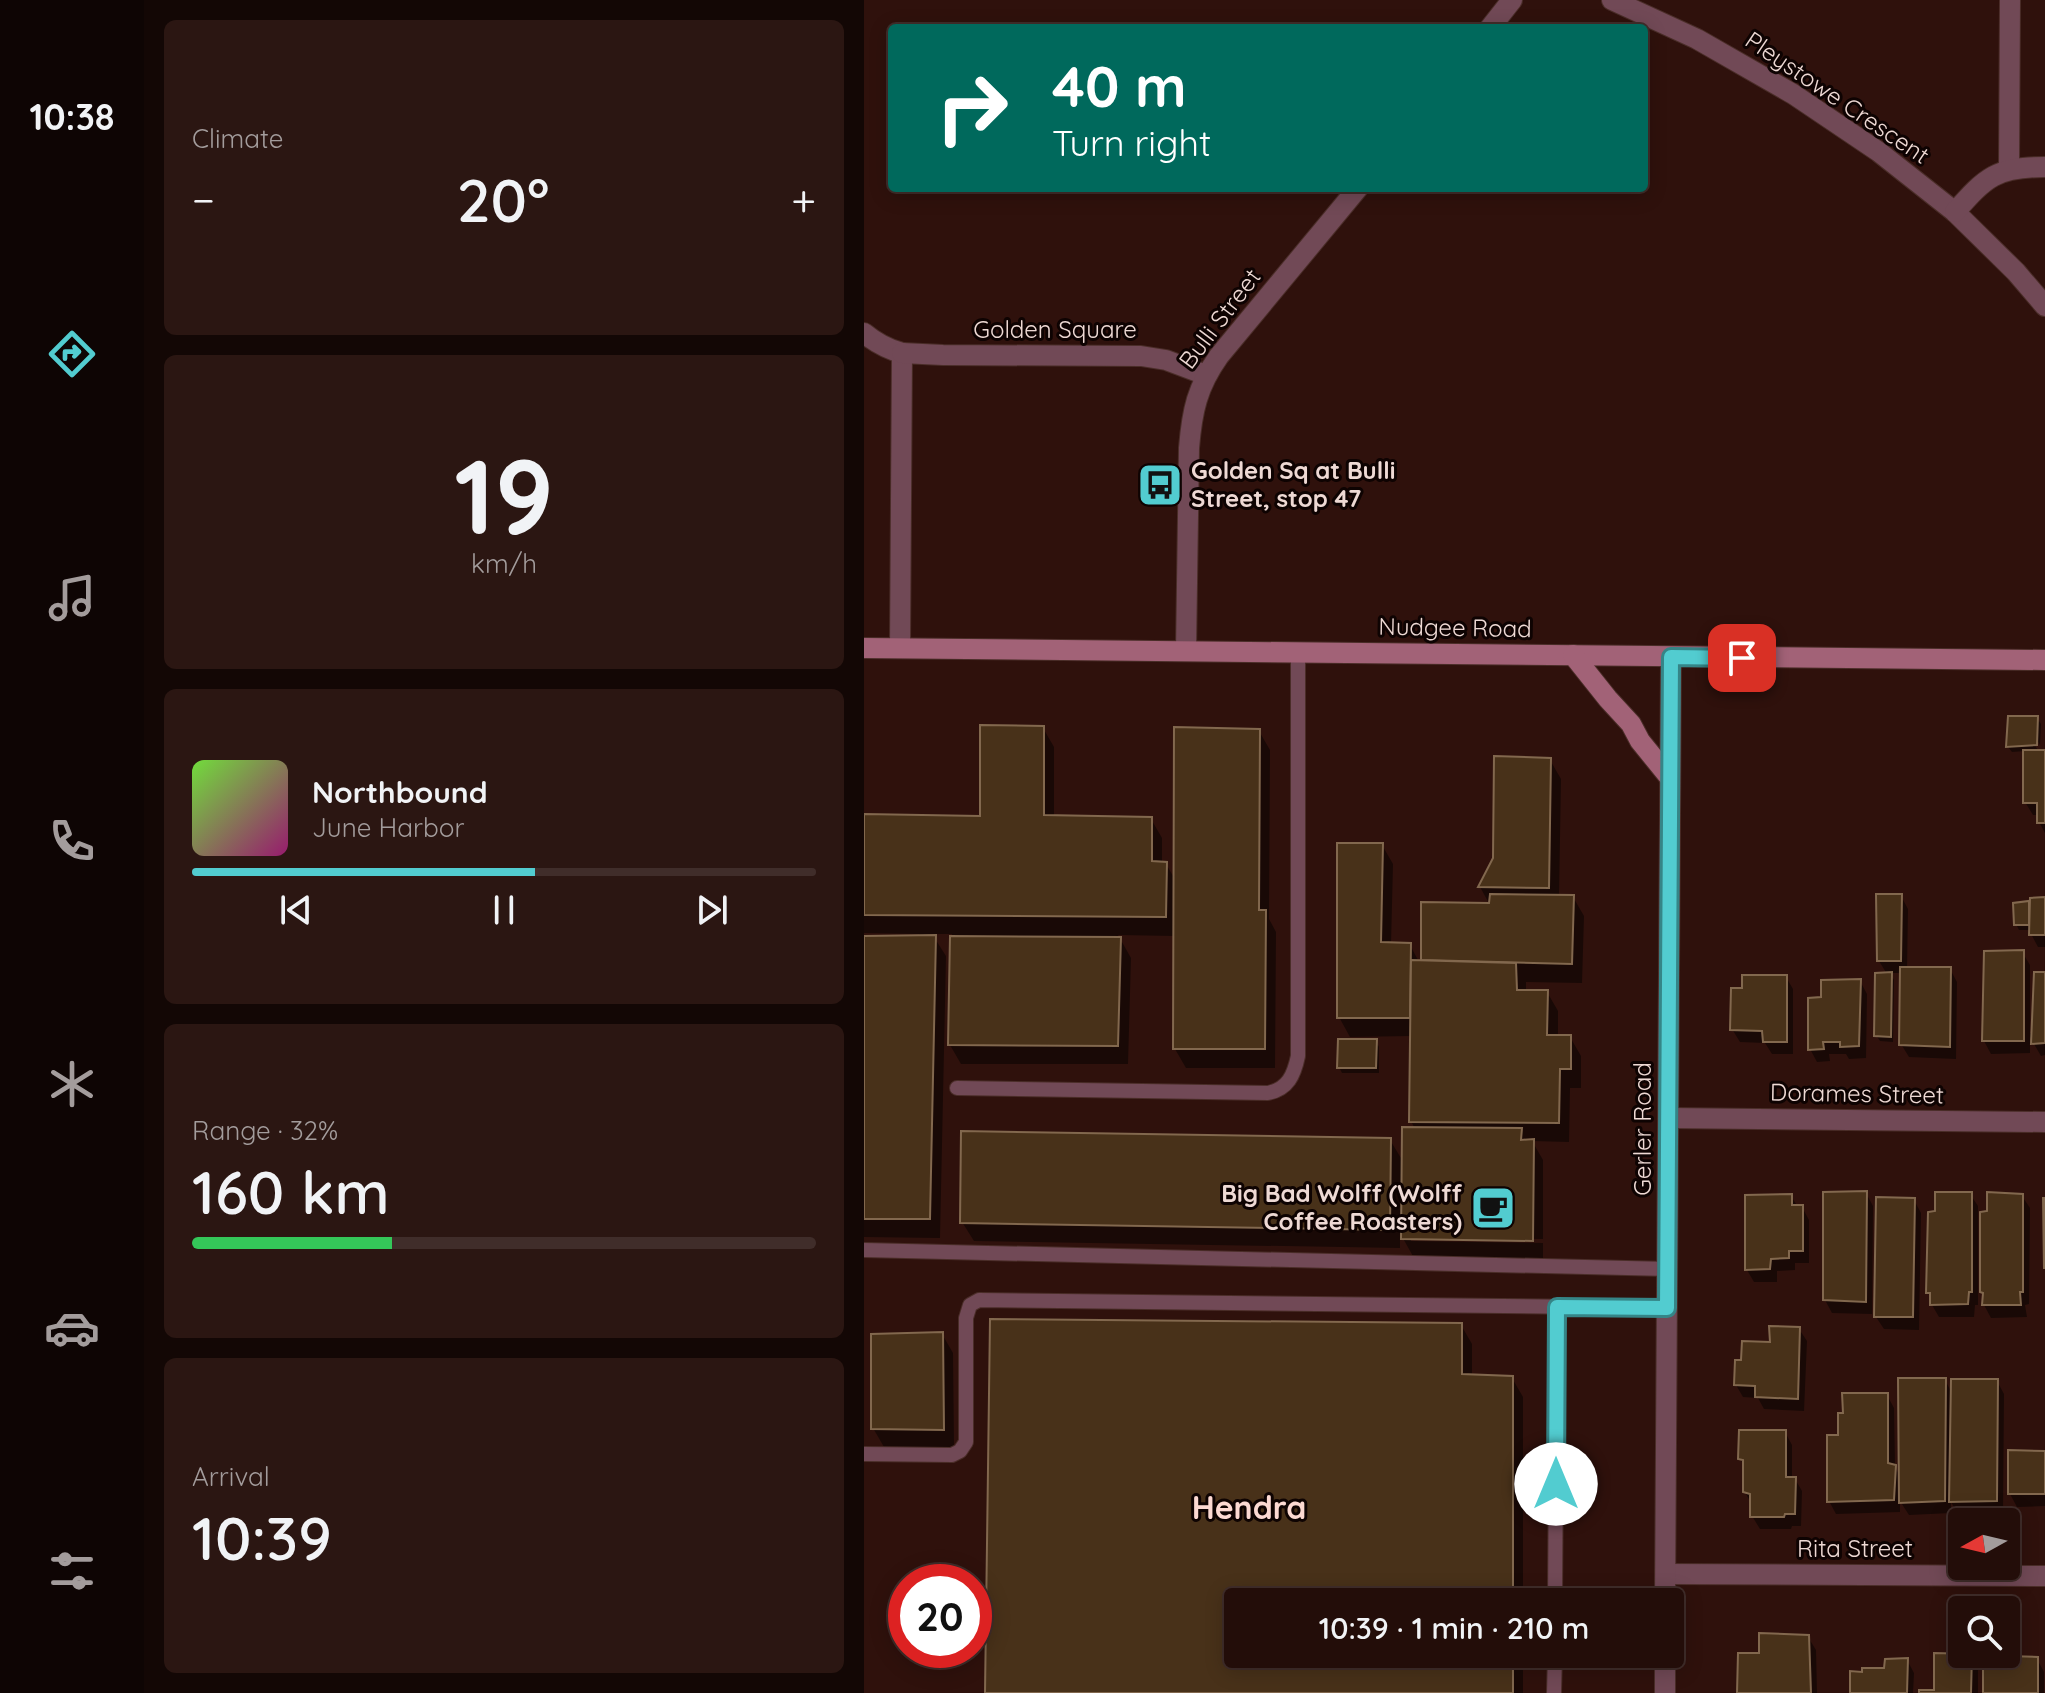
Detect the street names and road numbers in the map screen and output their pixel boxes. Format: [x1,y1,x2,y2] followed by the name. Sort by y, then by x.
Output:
[1740,24,1935,170] street label: Pleystowe Crescent
[1172,262,1267,374] street label: Bulli Street
[973,314,1137,344] street label: Golden Square
[1378,611,1532,643] street label: Nudgee Road
[1627,1062,1657,1196] street label: Gerler Road
[1770,1076,1944,1110] street label: Dorames Street
[1797,1533,1913,1563] street label: Rita Street

